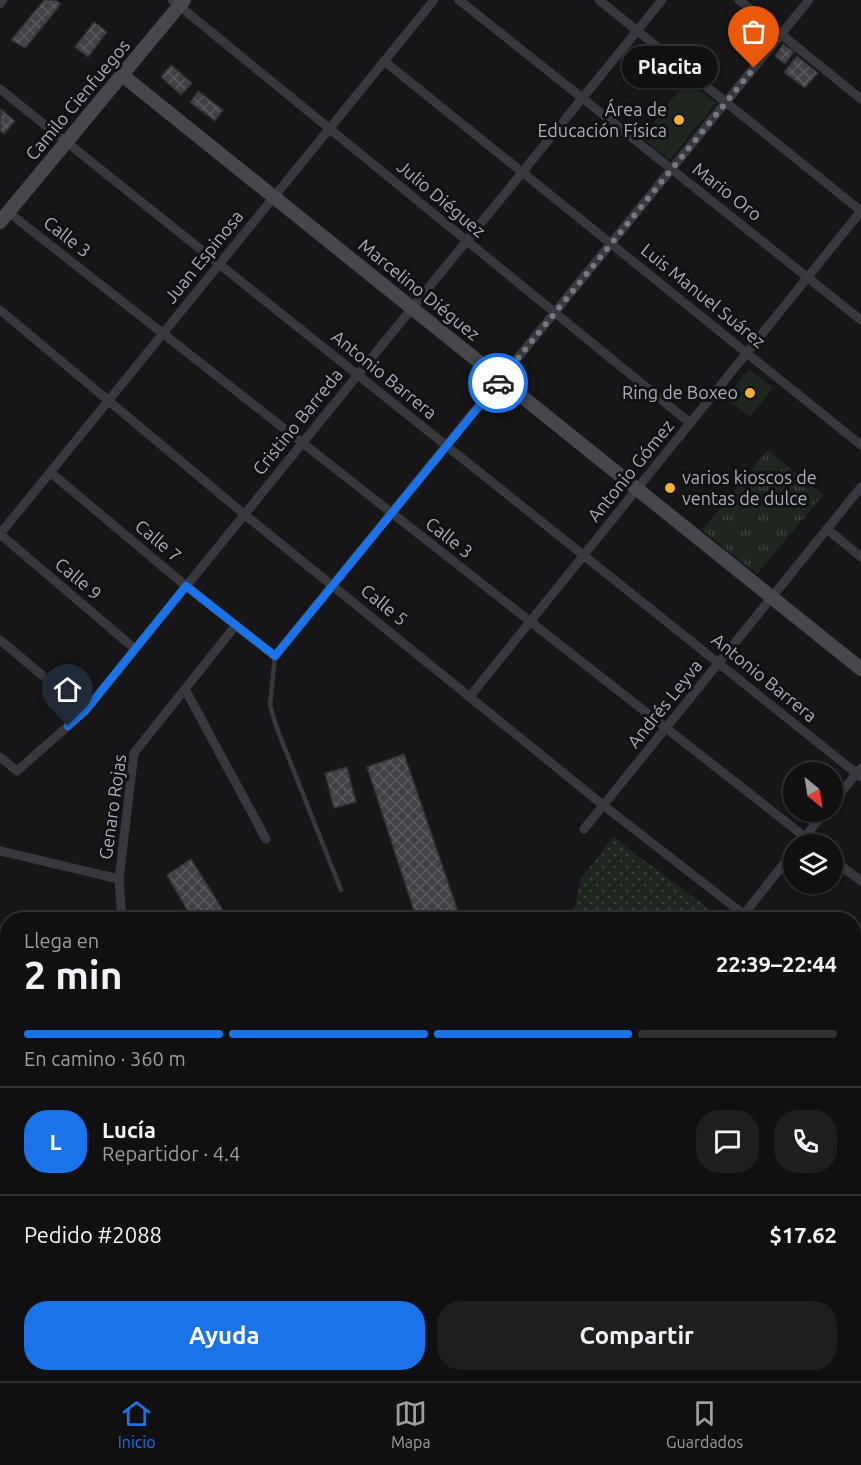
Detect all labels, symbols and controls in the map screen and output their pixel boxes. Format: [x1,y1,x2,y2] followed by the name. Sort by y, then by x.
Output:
[728,6,779,68] pin
[737,15,770,48] icon: bag
[21,35,134,164] street label: Camilo Cienfuegos
[622,47,718,89] callout: Placita
[638,55,702,78] text: Placita
[537,98,667,140] place label: Área de Educación Física
[672,113,686,127] marker: Área de Educación Física
[394,156,490,241] street label: Julio Diéguez
[689,158,766,224] street label: Mario Oro
[160,206,247,307] street label: Juan Espinosa
[40,212,95,261] street label: Calle 3
[355,234,484,344] street label: Marcelino Diéguez
[638,239,770,351] street label: Luis Manuel Suárez
[328,326,441,423] street label: Antonio Barrera
[468,353,528,413] courier
[248,364,346,478] street label: Cristino Barreda
[482,367,515,400] icon: car
[622,382,738,402] place label: Ring de Boxeo
[743,386,757,400] marker: Ring de Boxeo
[583,415,677,525] street label: Antonio Gómez
[682,467,817,508] place label: varios kioscos de ventas de dulce
[663,481,677,495] marker: varios kioscos de ventas de dulce
[422,513,477,562] street label: Calle 3
[132,515,186,565] street label: Calle 7
[52,553,106,603] street label: Calle 9
[357,579,412,629] street label: Calle 5
[708,629,821,726] street label: Antonio Barrera
[623,655,706,751] street label: Andrés Leyva
[42,664,93,726] pin
[51,673,84,706] icon: home
[95,753,129,861] street label: Genaro Rojas
[783,762,843,822] north arrow
[783,762,843,894] map controls
[783,834,843,894] button: layers
[24,929,99,952] text: Llega en
[716,951,837,976] text: 22:39–22:44
[24,953,123,996] text: 2 min
[24,1047,186,1070] text: En camino · 360 m
[696,1110,759,1173] button: chat
[774,1110,837,1173] button: phone
[102,1117,156,1142] text: Lucía
[49,1129,62,1154] text: L
[102,1142,240,1165] text: Repartidor · 4.4
[24,1222,162,1247] text: Pedido #2088
[770,1222,837,1247] text: $17.62
[24,1301,425,1370] button: Ayuda
[437,1301,837,1370] button: Compartir
[118,1397,156,1451] tab: Inicio
[391,1397,431,1451] tab: Mapa
[666,1397,743,1451] tab: Guardados

